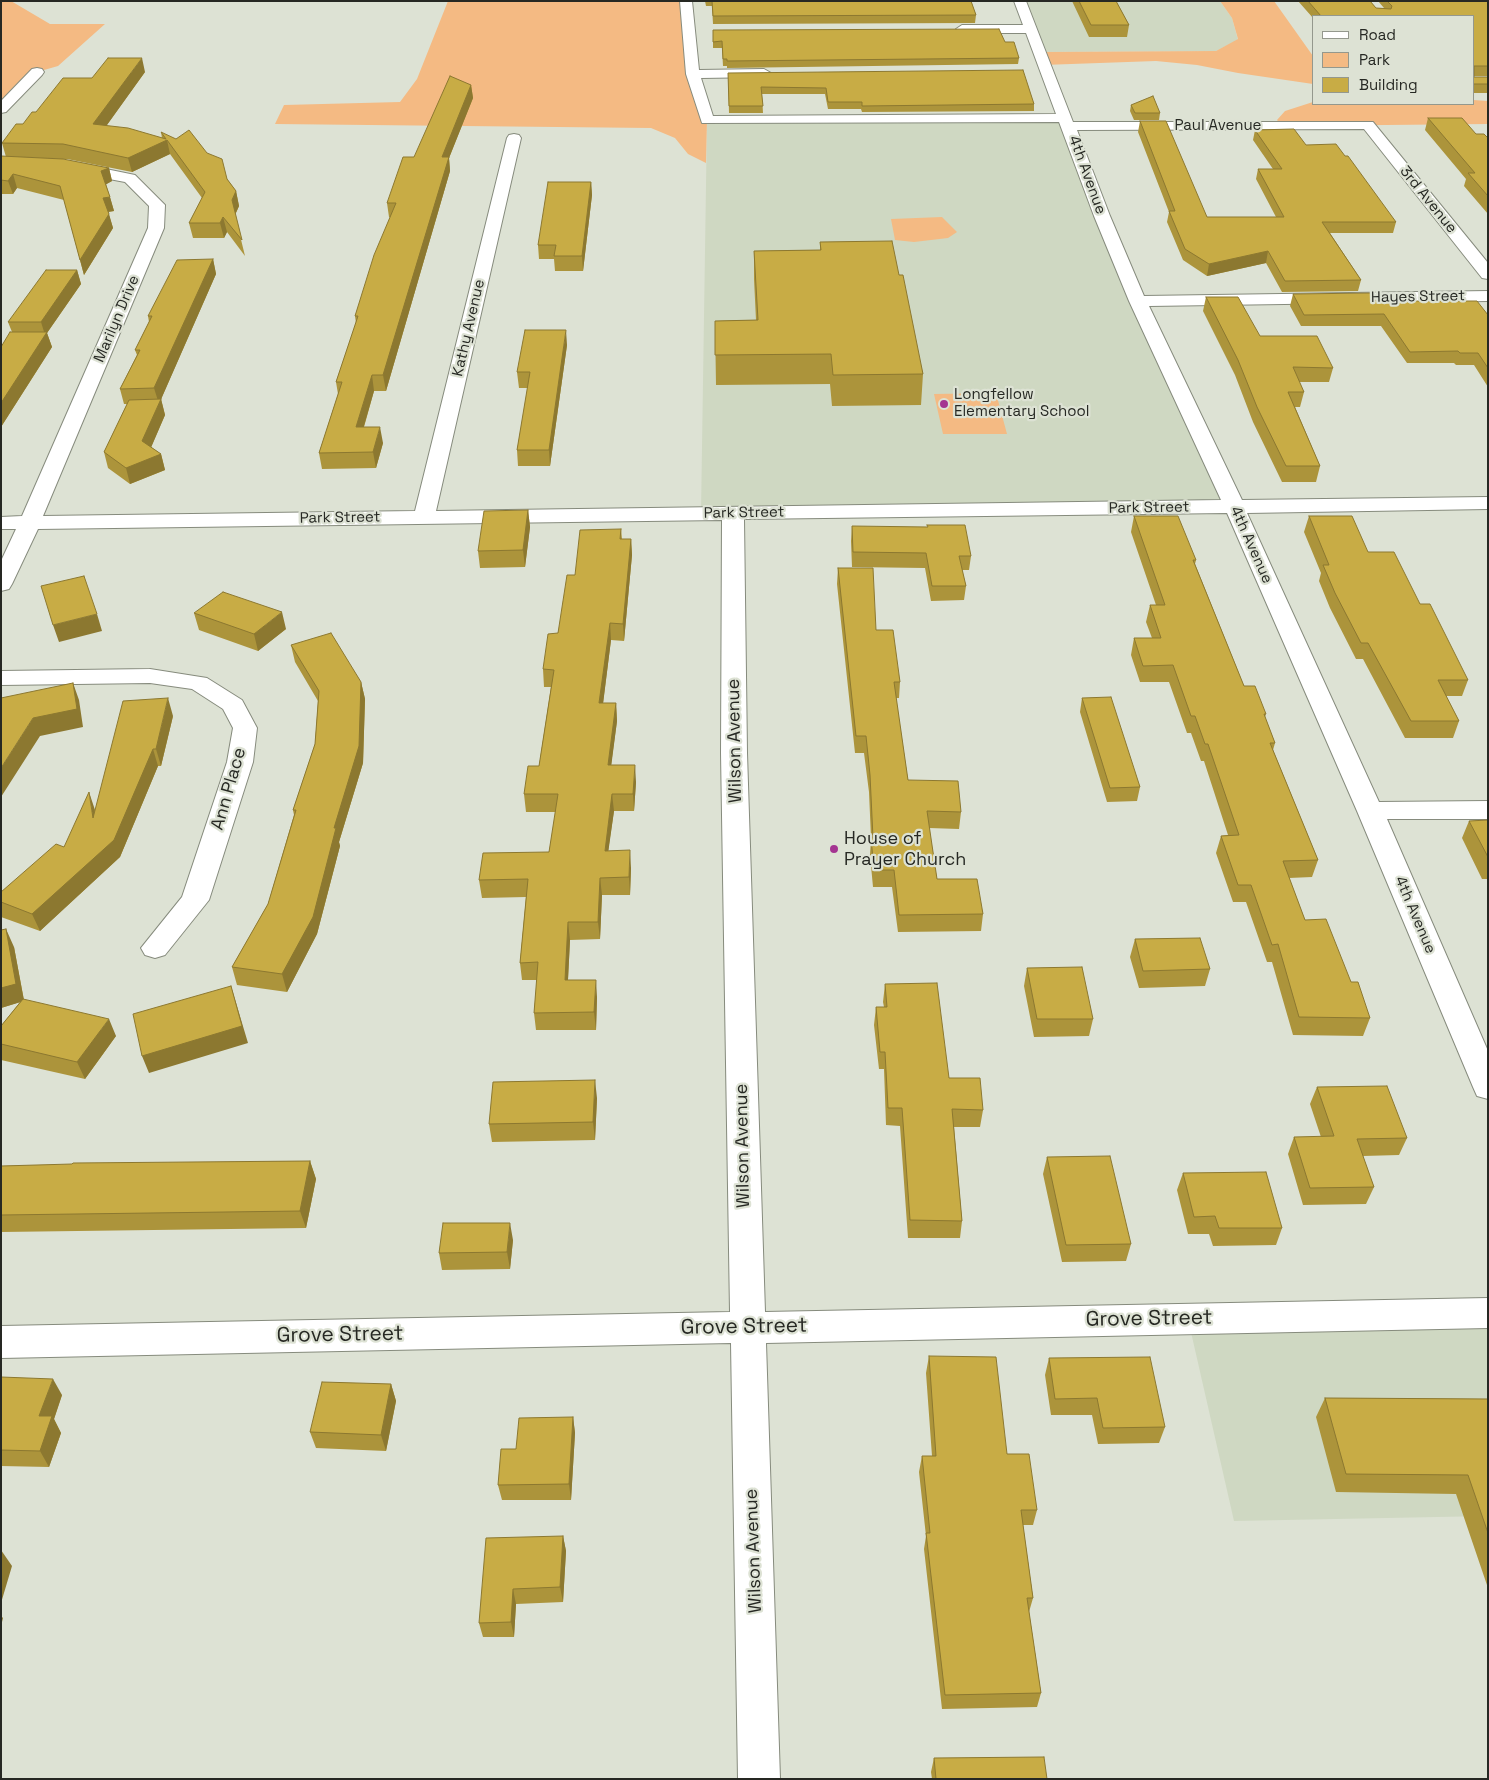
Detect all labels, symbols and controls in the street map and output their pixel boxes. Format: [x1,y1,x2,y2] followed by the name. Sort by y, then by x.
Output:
[1312,15,1474,105] legend
[1359,25,1396,44] text: Road
[1359,50,1390,69] text: Park
[1359,75,1418,94] text: Building
[1175,117,1261,135] street label: Paul Avenue
[1064,133,1110,217] street label: 4th Avenue
[1396,163,1460,237] street label: 3rd Avenue
[91,273,143,365] street label: Marilyn Drive
[449,278,489,378] street label: Kathy Avenue
[1371,287,1465,307] street label: Hayes Street
[954,386,1090,421] place label: Longfellow Elementary School
[938,398,950,410] marker: Longfellow Elementary School
[1108,498,1190,518] street label: Park Street
[703,503,785,523] street label: Park Street
[1226,504,1276,586] street label: 4th Avenue
[299,508,381,528] street label: Park Street
[723,679,747,803] street label: Wilson Avenue
[207,745,251,833] street label: Ann Place
[844,828,966,871] place label: House of Prayer Church
[828,843,840,855] marker: House of Prayer Church
[1391,874,1439,956] street label: 4th Avenue
[731,1084,755,1208] street label: Wilson Avenue
[1085,1305,1213,1333] street label: Grove Street
[680,1313,808,1341] street label: Grove Street
[276,1321,404,1349] street label: Grove Street
[741,1488,767,1614] street label: Wilson Avenue

